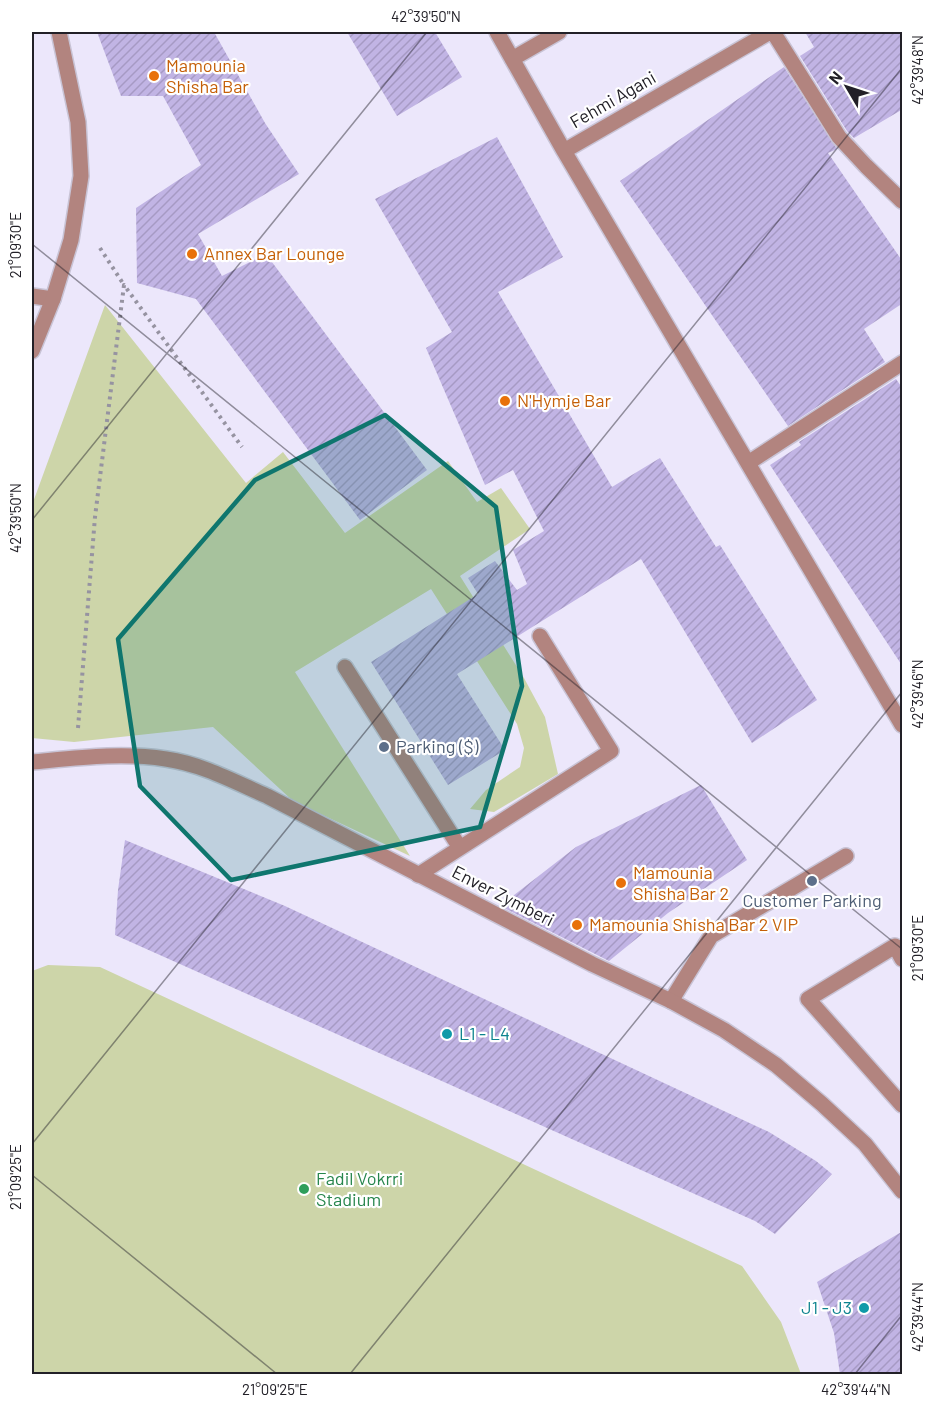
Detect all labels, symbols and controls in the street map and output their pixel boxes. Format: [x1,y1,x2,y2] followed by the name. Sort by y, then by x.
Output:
[391,7,461,25] text: 42°39'50"N
[908,35,926,105] text: 42°39'48"N
[166,54,249,97] place label: Mamounia Shisha Bar
[817,57,877,117] north arrow
[566,66,659,133] street label: Fehmi Agani
[824,67,846,87] text: N
[147,69,161,83] marker: Mamounia Shisha Bar
[6,212,24,278] text: 21°09'30"E
[204,242,345,264] place label: Annex Bar Lounge
[185,247,199,261] marker: Annex Bar Lounge
[517,389,611,411] place label: N'Hymje Bar
[498,394,512,408] marker: N'Hymje Bar
[6,483,24,553] text: 42°39'50"N
[908,659,926,729] text: 42°39'46"N
[396,735,479,757] place label: Parking ($)
[377,740,391,754] marker: Parking ($)
[449,860,558,930] street label: Enver Zymberi
[633,861,729,904] place label: Mamounia Shisha Bar 2
[805,874,819,888] marker: Customer Parking
[614,876,628,890] marker: Mamounia Shisha Bar 2
[742,889,882,911] place label: Customer Parking
[589,913,798,935] place label: Mamounia Shisha Bar 2 VIP
[908,915,926,981] text: 21°09'30"E
[570,918,584,932] marker: Mamounia Shisha Bar 2 VIP
[459,1022,510,1044] place label: L1 - L4
[440,1027,454,1041] marker: L1 - L4
[6,1144,24,1210] text: 21°09'25"E
[316,1167,403,1210] place label: Fadil Vokrri Stadium
[297,1182,311,1196] marker: Fadil Vokrri Stadium
[908,1282,926,1352] text: 42°39'44"N
[801,1296,852,1318] place label: J1 - J3
[857,1301,871,1315] marker: J1 - J3
[242,1380,308,1398] text: 21°09'25"E
[821,1380,891,1398] text: 42°39'44"N

